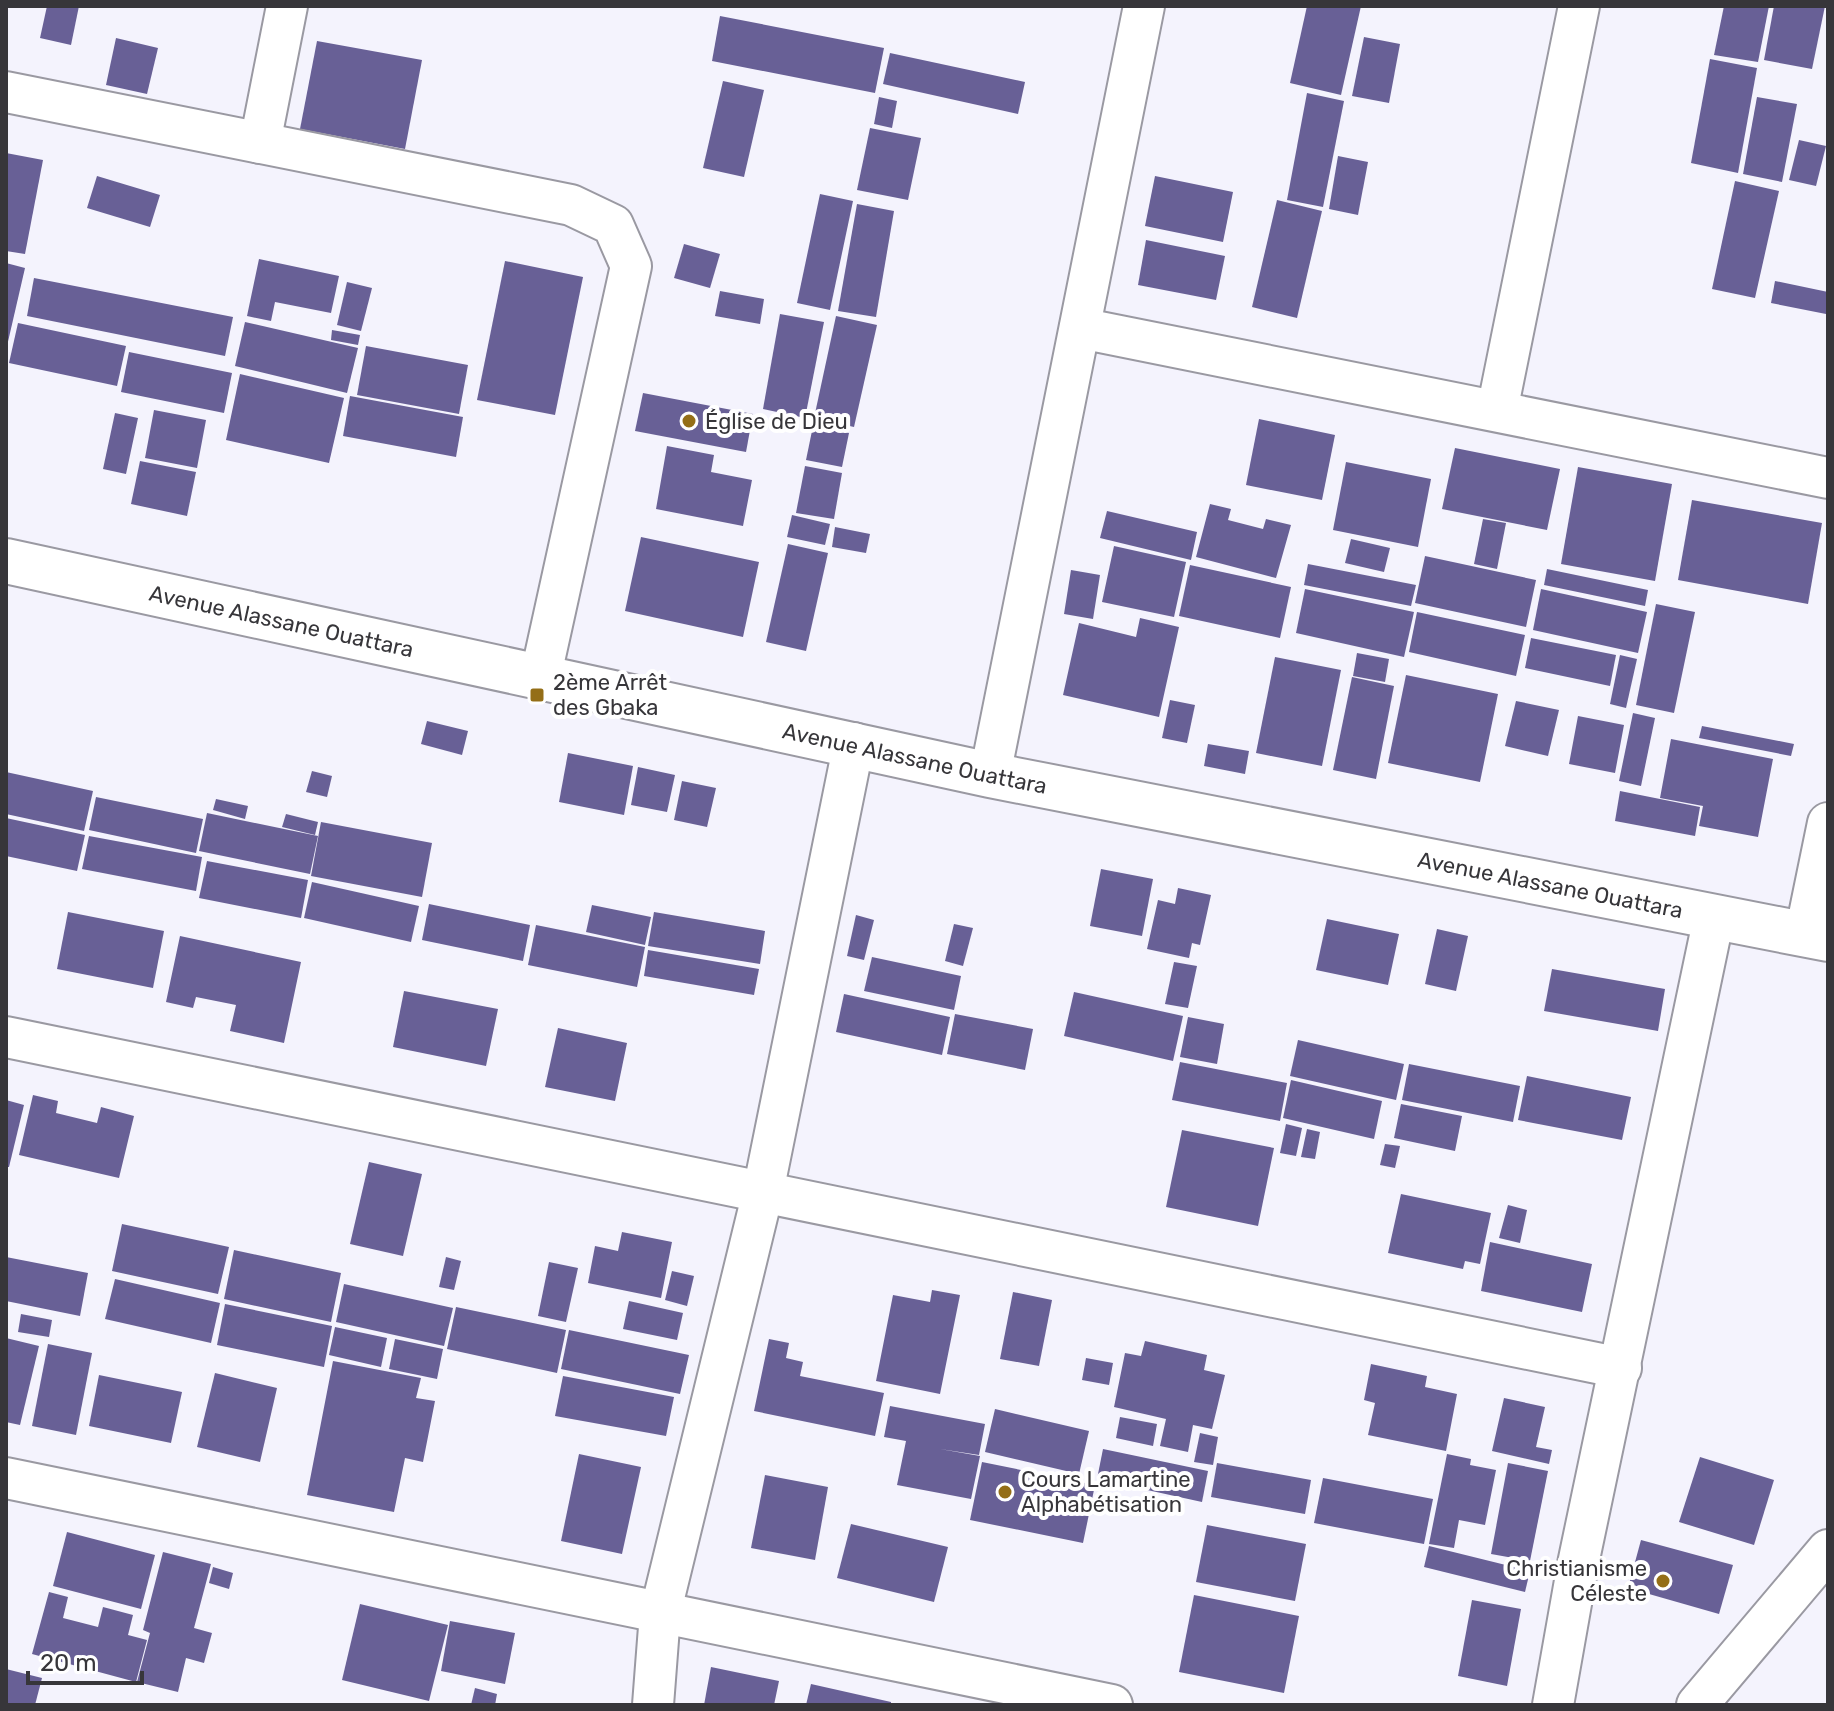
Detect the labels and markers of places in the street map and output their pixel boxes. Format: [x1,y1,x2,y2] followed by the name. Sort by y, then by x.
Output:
[705,408,848,435] place label: Église de Dieu
[680,412,698,430] marker: Église de Dieu
[553,669,667,721] place label: 2ème Arrêt des Gbaka
[528,686,546,704] marker: 2ème Arrêt des Gbaka
[1021,1466,1191,1518] place label: Cours Lamartine Alphabétisation
[996,1483,1014,1501] marker: Cours Lamartine Alphabétisation
[1506,1555,1647,1607] place label: Christianisme Céleste
[1654,1572,1672,1590] marker: Christianisme Céleste

